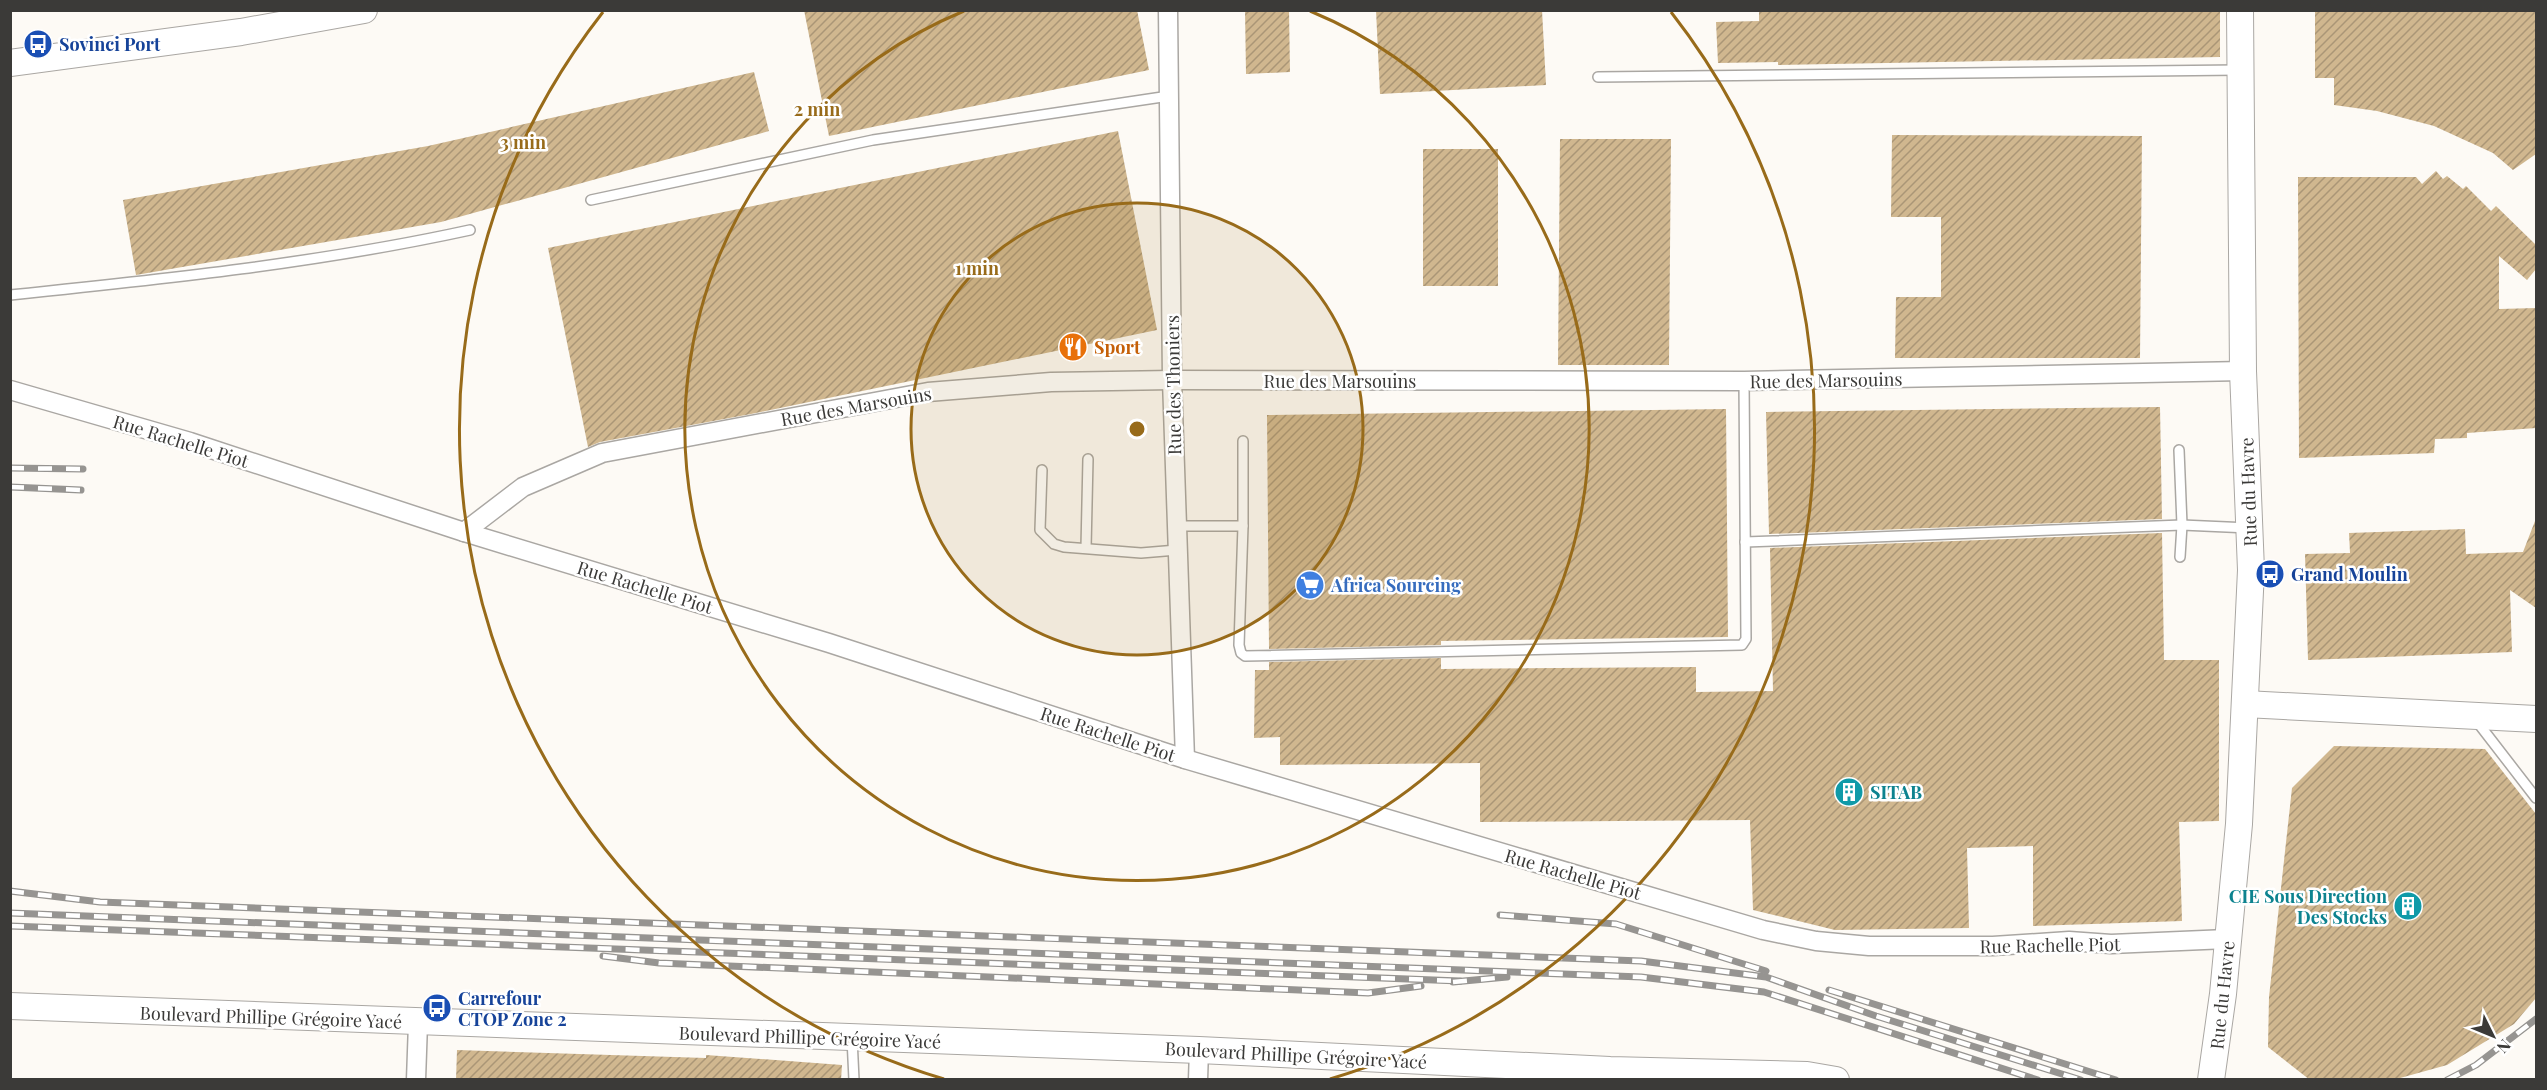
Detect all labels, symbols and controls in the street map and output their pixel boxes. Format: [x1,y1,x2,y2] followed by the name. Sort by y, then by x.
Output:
[22,28,54,60] bus stop icon: Sovinci Port
[59,32,161,56] place label: Sovinci Port
[794,97,840,121] text: 2 min
[500,130,546,154] text: 3 min
[955,256,999,280] text: 1 min
[1160,315,1186,455] street label: Rue des Thoniers
[1057,331,1089,363] restaurant icon: Sport
[1094,335,1141,359] place label: Sport
[1749,367,1903,393] street label: Rue des Marsouins
[1264,369,1416,393] street label: Rue des Marsouins
[779,381,933,431] street label: Rue des Marsouins
[110,409,252,473] street label: Rue Rachelle Piot
[1127,419,1147,439] centre of rings
[2234,437,2262,547] street label: Rue du Havre
[574,555,716,619] street label: Rue Rachelle Piot
[2254,558,2286,590] bus stop icon: Grand Moulin
[2291,562,2408,586] place label: Grand Moulin
[1294,569,1326,601] supermarket icon: Africa Sourcing
[1330,573,1461,597] place label: Africa Sourcing
[1037,701,1179,767] street label: Rue Rachelle Piot
[1833,776,1865,808] building icon: SITAB
[1870,780,1922,804] place label: SITAB
[1502,843,1644,905] street label: Rue Rachelle Piot
[2229,884,2387,929] place label: CIE Sous Direction Des Stocks
[2392,890,2424,922] building icon: CIE Sous Direction Des Stocks
[1980,932,2121,958] street label: Rue Rachelle Piot
[2204,939,2240,1051] street label: Rue du Havre
[458,986,567,1031] place label: Carrefour CTOP Zone 2
[421,992,453,1024] bus stop icon: Carrefour CTOP Zone 2
[139,1000,403,1034] street label: Boulevard Phillipe Grégoire Yacé
[2463,1006,2523,1066] north arrow
[678,1020,942,1054] street label: Boulevard Phillipe Grégoire Yacé
[2492,1035,2516,1058] text: N
[1164,1036,1428,1074] street label: Boulevard Phillipe Grégoire Yacé

